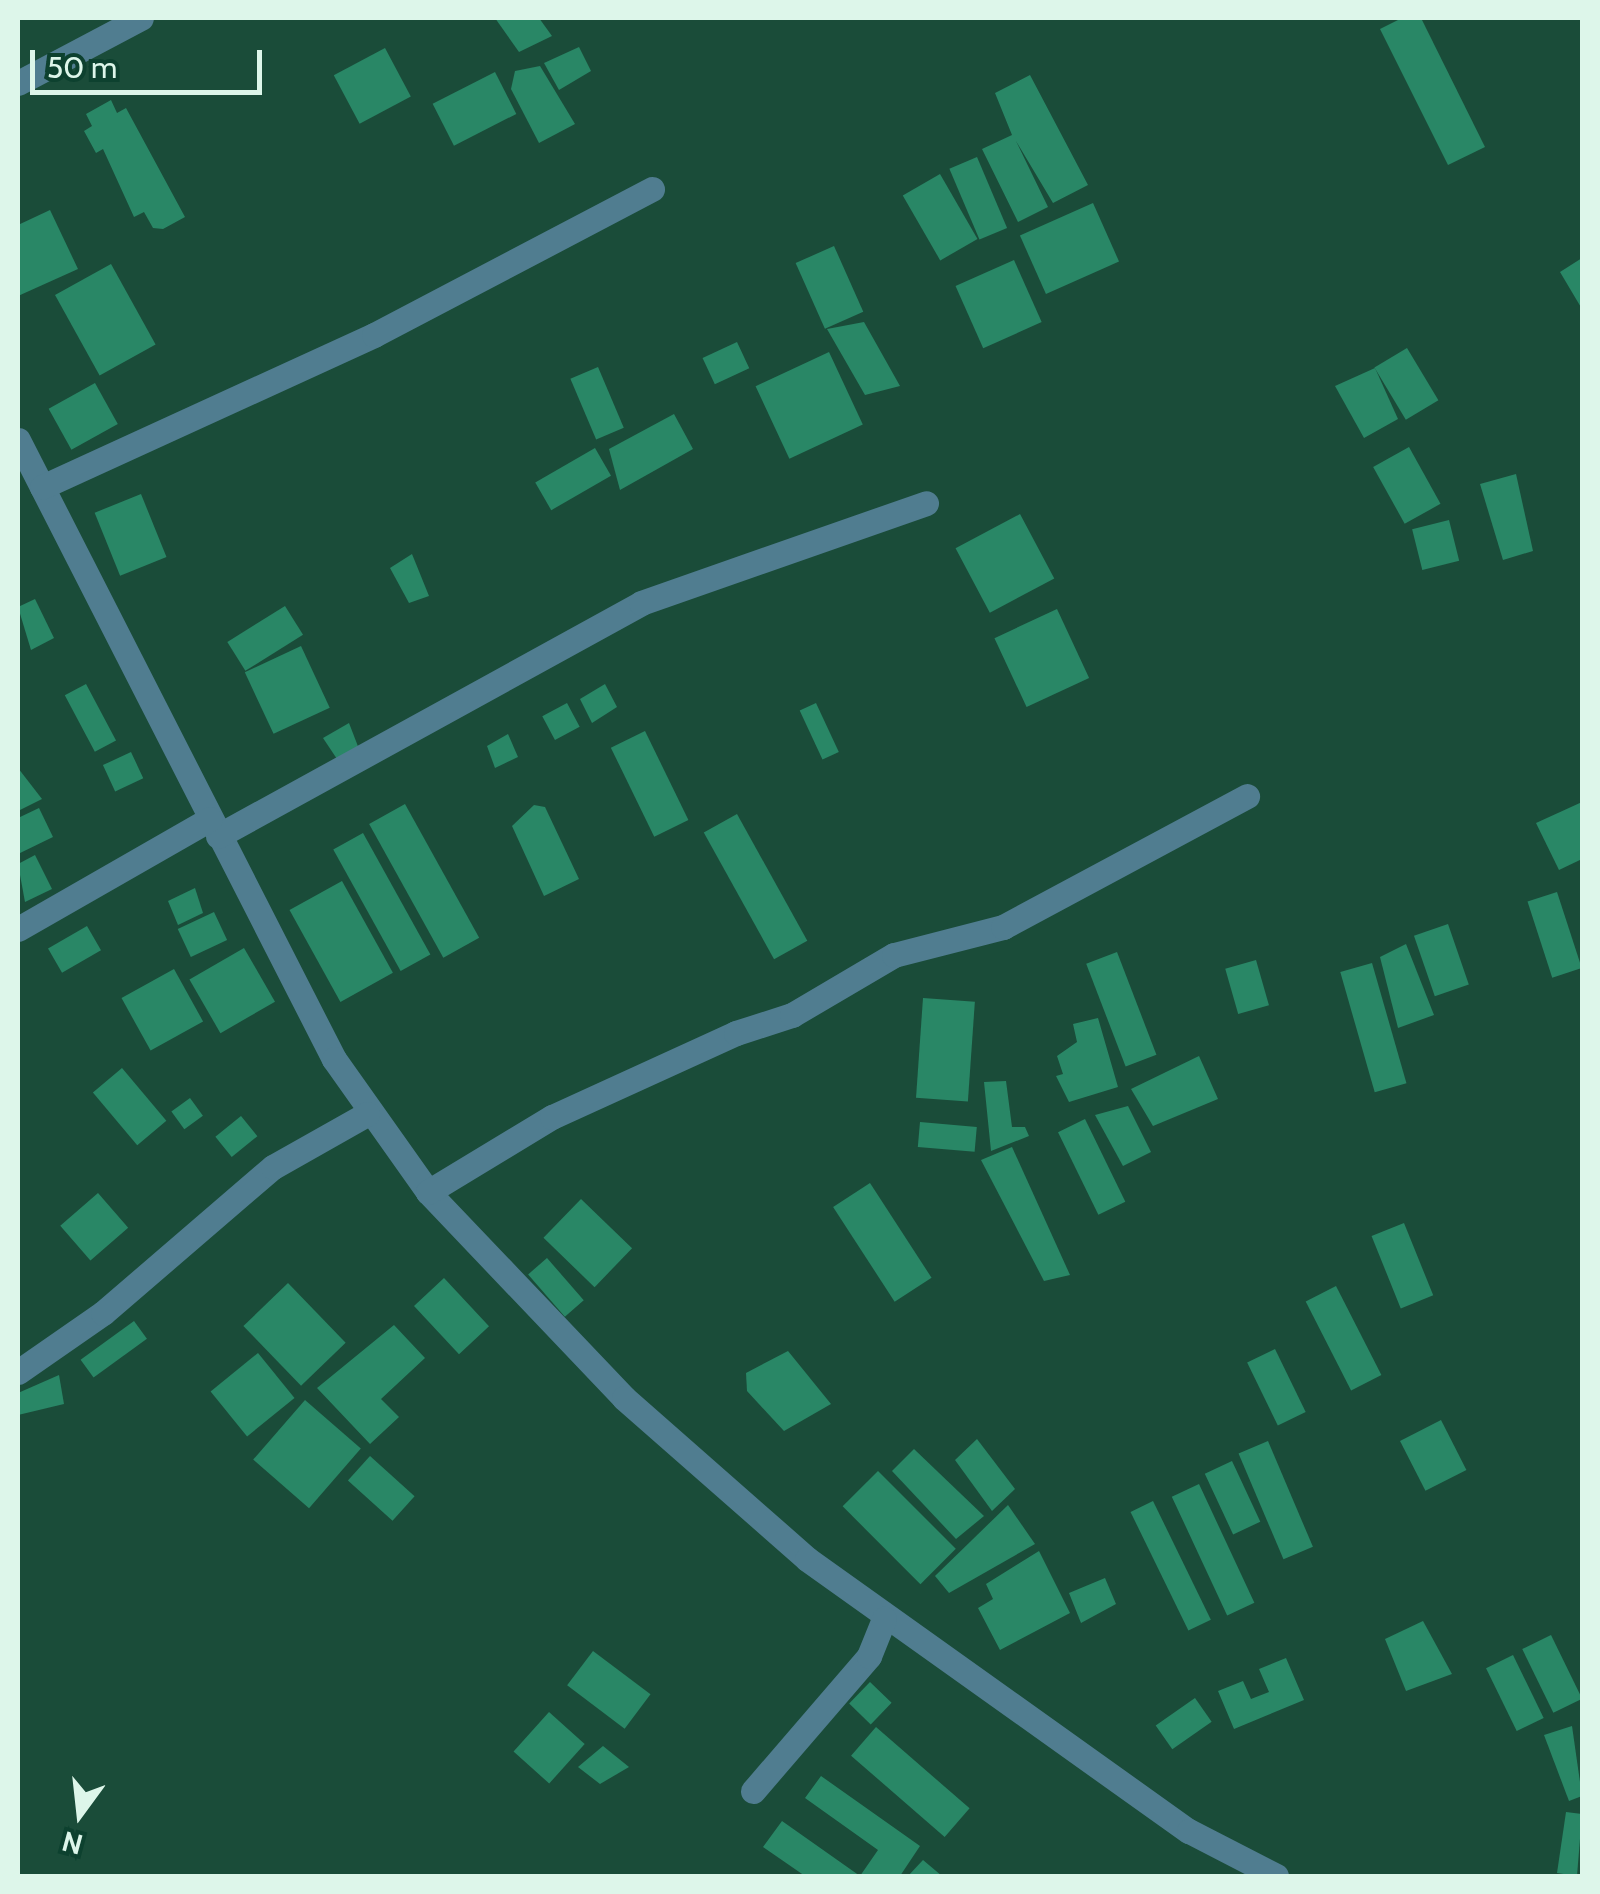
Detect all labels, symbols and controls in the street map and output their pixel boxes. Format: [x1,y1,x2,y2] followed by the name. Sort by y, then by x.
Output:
[35,30,268,92] scale bar
[47,49,117,86] text: 50 m
[30,1764,130,1864] north arrow
[58,1824,86,1862] text: N

